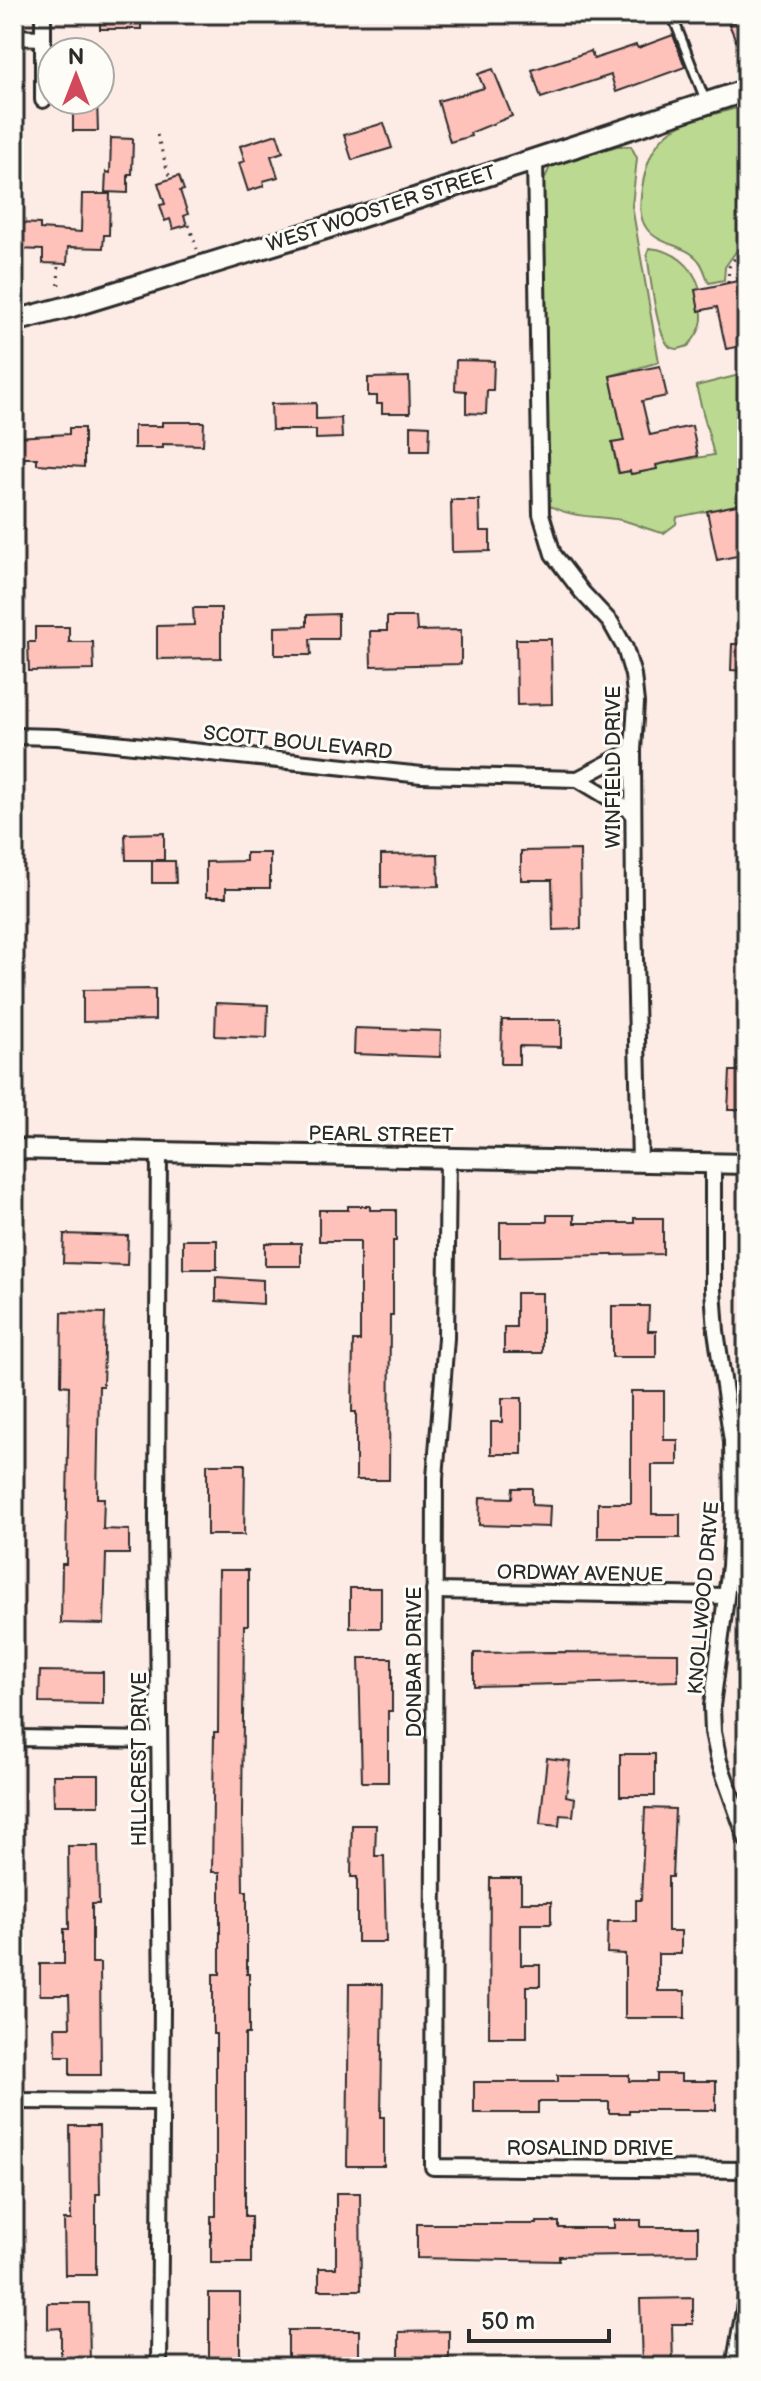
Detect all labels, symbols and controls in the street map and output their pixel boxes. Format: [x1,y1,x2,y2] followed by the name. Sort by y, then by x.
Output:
[36,36,116,116] north arrow
[68,44,84,71] text: N
[264,160,499,257] street label: WEST WOOSTER STREET
[602,686,626,848] street label: WINFIELD DRIVE
[202,721,394,765] street label: SCOTT BOULEVARD
[308,1122,454,1148] street label: PEARL STREET
[684,1501,724,1696] street label: KNOLLWOOD DRIVE
[497,1561,663,1587] street label: ORDWAY AVENUE
[403,1587,427,1737] street label: DONBAR DRIVE
[128,1672,152,1846] street label: HILLCREST DRIVE
[507,2137,673,2161] street label: ROSALIND DRIVE
[469,2293,609,2343] scale bar
[481,2307,535,2336] text: 50 m

